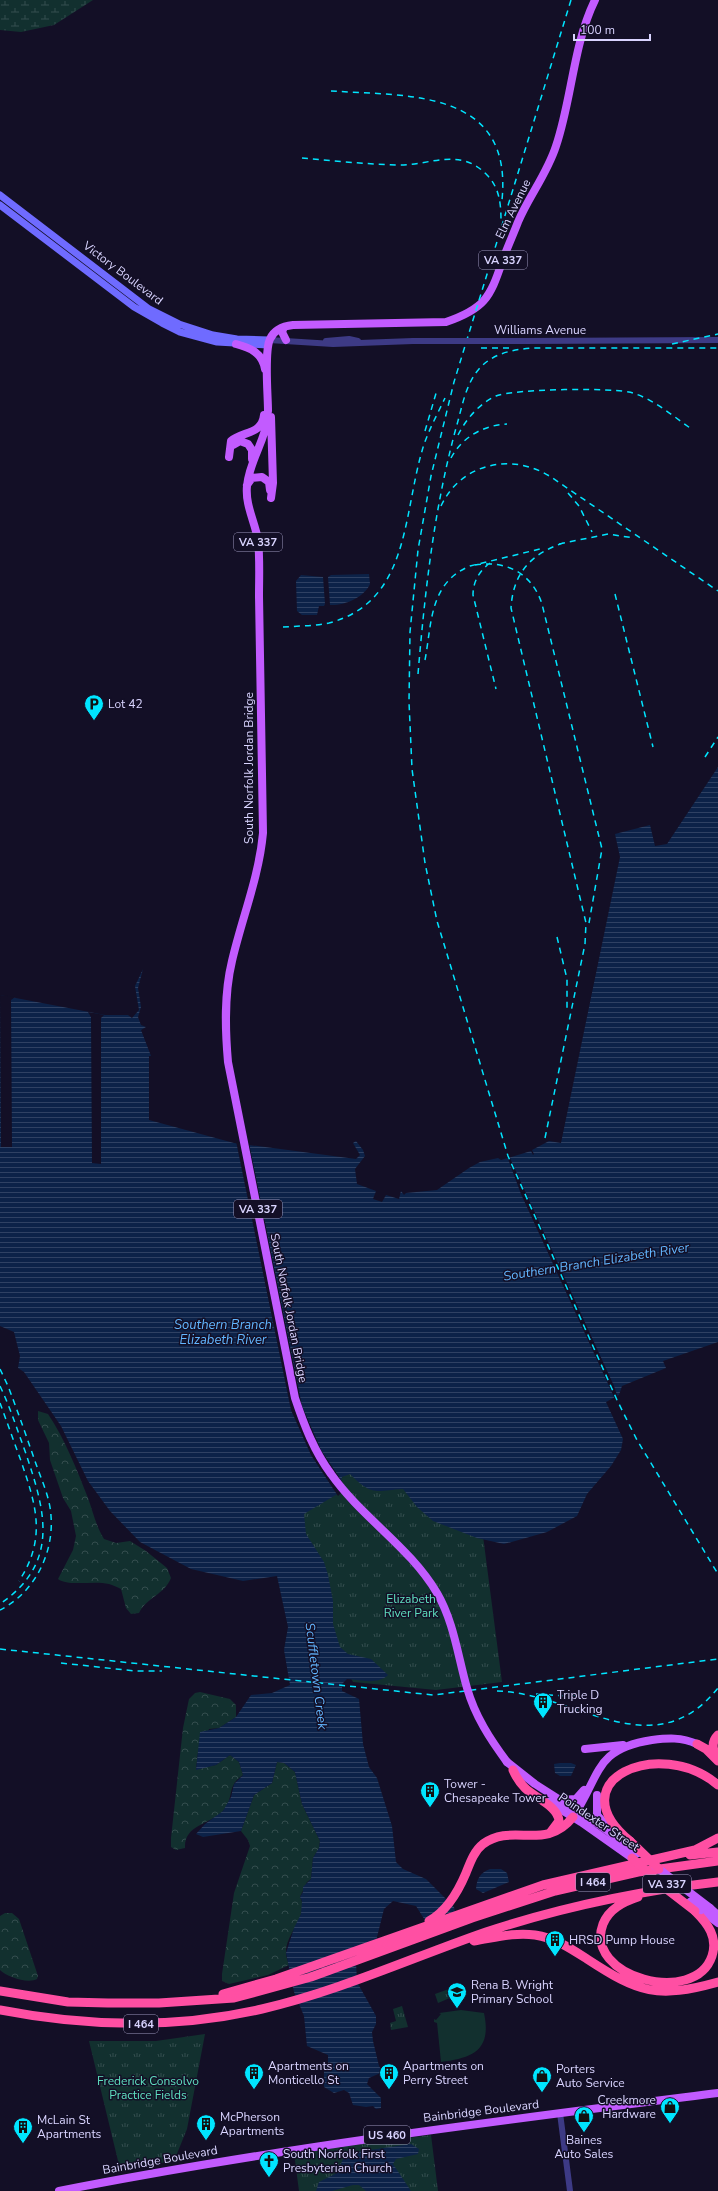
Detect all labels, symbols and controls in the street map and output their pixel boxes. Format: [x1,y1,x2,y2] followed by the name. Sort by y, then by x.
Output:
[574,16,650,42] scale bar
[580,22,615,38] text: 100 m
[492,176,534,242] street label: Elm Avenue
[79,237,166,308] street label: Victory Boulevard
[479,251,527,269] road number: VA 337
[494,322,586,338] street label: Williams Avenue
[234,533,282,551] road number: VA 337
[241,692,257,844] street label: South Norfolk Jordan Bridge
[83,693,105,721] parking icon: Lot 42
[108,696,143,712] place label: Lot 42
[234,1200,282,1218] road number: VA 337
[267,1232,311,1384] street label: South Norfolk Jordan Bridge
[502,1238,691,1286] water label: Southern Branch Elizabeth River
[174,1316,272,1349] water label: Southern Branch Elizabeth River
[384,1591,439,1621] park label: Elizabeth River Park
[301,1622,332,1731] water label: Scuffletown Creek
[557,1687,603,1717] place label: Triple D Trucking
[532,1691,554,1719] building icon: Triple D Trucking
[444,1776,547,1806] place label: Tower - Chesapeake Tower
[419,1780,441,1808] building icon: Tower - Chesapeake Tower
[556,1789,643,1855] street label: Poindexter Street
[576,1873,610,1891] road number: I 464
[643,1875,691,1893] road number: VA 337
[544,1929,566,1957] building icon: HRSD Pump House
[569,1932,675,1948] place label: HRSD Pump House
[471,1977,554,2007] place label: Rena B. Wright Primary School
[446,1981,468,2009] school or university icon: Rena B. Wright Primary School
[124,2015,158,2033] road number: I 464
[268,2058,349,2088] place label: Apartments on Monticello St
[403,2058,484,2088] place label: Apartments on Perry Street
[556,2061,625,2091] place label: Porters Auto Service
[243,2062,265,2090] building icon: Apartments on Monticello St
[378,2062,400,2090] building icon: Apartments on Perry Street
[531,2065,553,2093] shop icon: Porters Auto Service
[97,2073,199,2103] park label: Frederick Consolvo Practice Fields
[597,2092,656,2122] place label: Creekmore Hardware
[422,2096,540,2126] street label: Bainbridge Boulevard
[659,2096,681,2124] shop icon: Creekmore Hardware
[573,2105,595,2133] shop icon: Baines Auto Sales
[220,2109,285,2139] place label: McPherson Apartments
[37,2112,102,2142] place label: McLain St Apartments
[195,2113,217,2141] building icon: McPherson Apartments
[12,2116,34,2144] building icon: McLain St Apartments
[364,2126,410,2144] road number: US 460
[555,2132,614,2162] place label: Baines Auto Sales
[101,2142,219,2178] street label: Bainbridge Boulevard
[283,2146,392,2176] place label: South Norfolk First Presbyterian Church
[258,2150,280,2178] church icon: South Norfolk First Presbyterian Church

